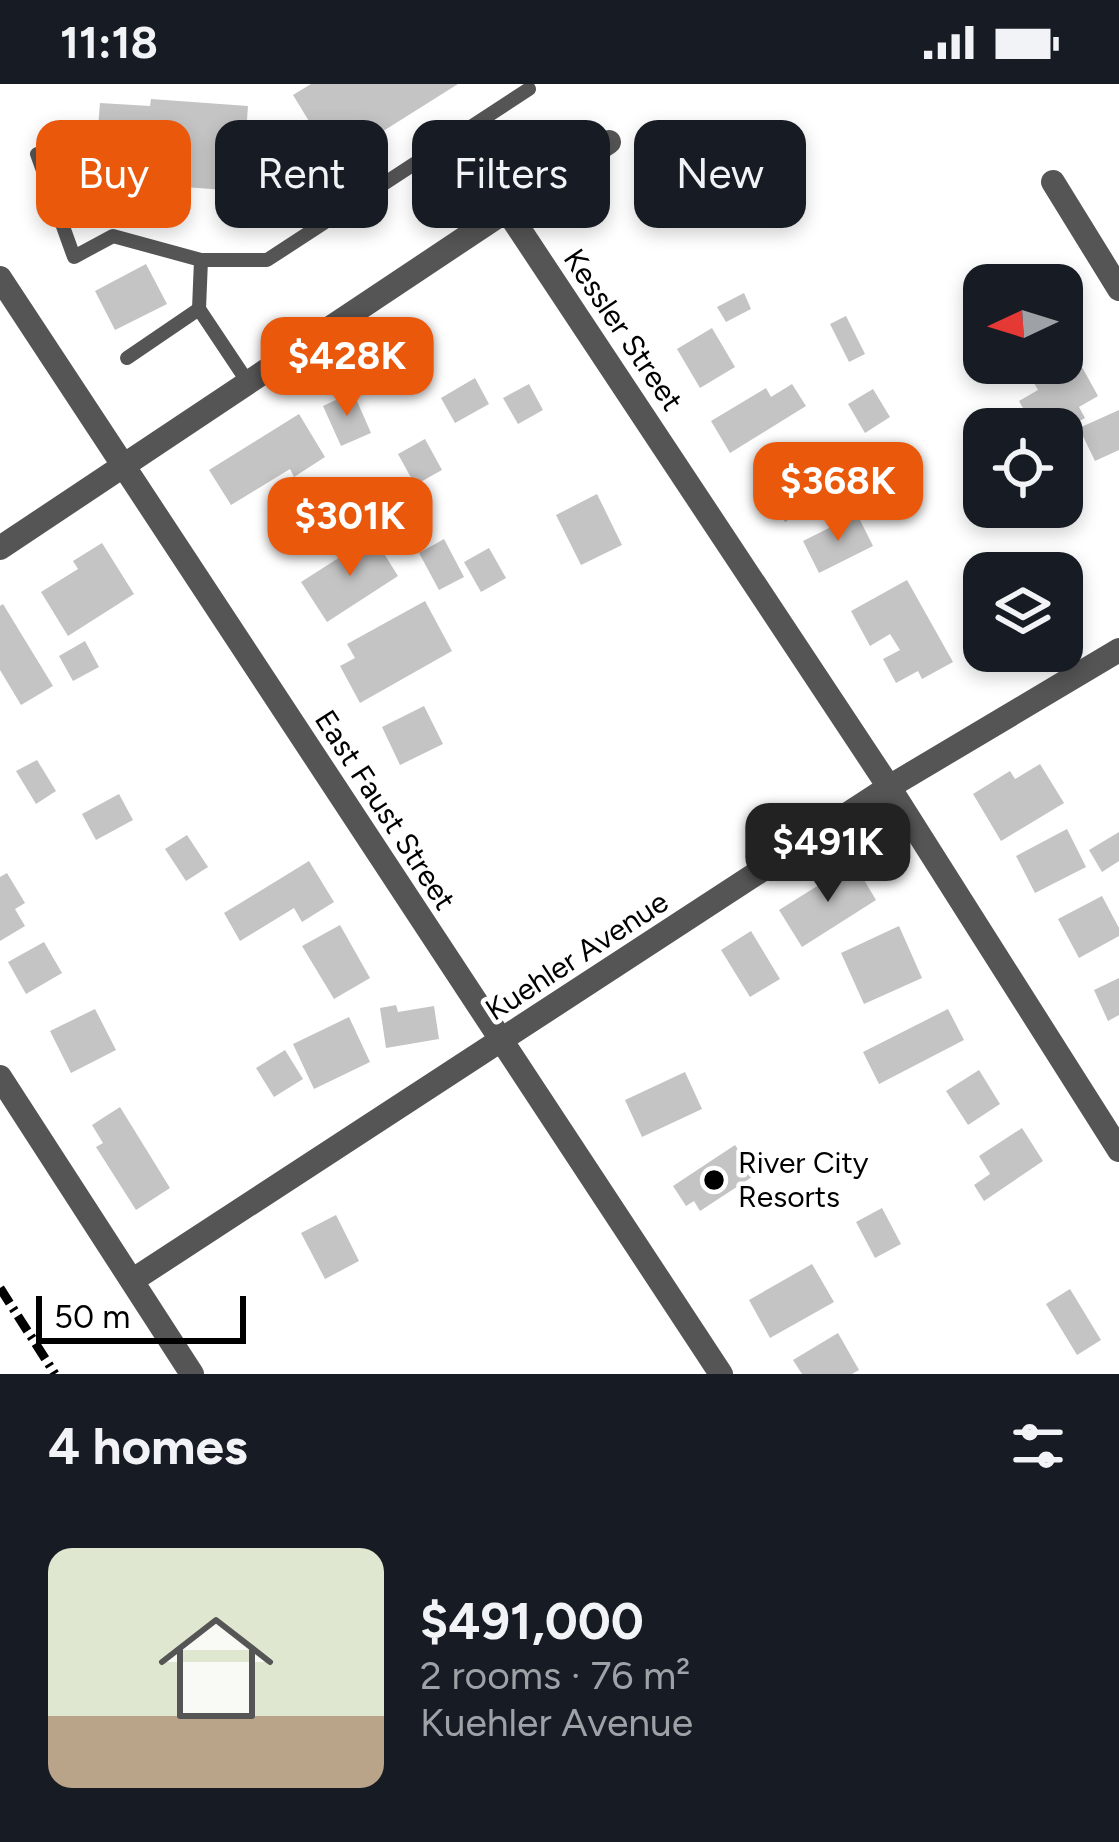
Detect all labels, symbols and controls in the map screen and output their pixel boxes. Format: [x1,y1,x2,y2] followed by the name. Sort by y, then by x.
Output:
[60,15,158,69] text: 11:18
[36,120,191,228] chip: Buy
[215,120,388,228] chip: Rent
[412,120,610,228] chip: Filters
[634,120,806,228] chip: New
[556,242,691,418] street label: Kessler Street
[963,264,1083,384] north arrow
[963,264,1083,672] map controls
[263,317,431,419] pin: $428K
[288,332,406,379] text: $428K
[963,408,1083,528] button: locate
[754,442,922,544] pin: $368K
[780,457,896,504] text: $368K
[266,477,434,579] pin: $301K
[295,492,406,539] text: $301K
[963,552,1083,672] button: layers
[307,703,464,917] street label: East Faust Street
[744,803,912,905] pin: $491K
[772,818,884,865] text: $491K
[479,883,675,1028] street label: Kuehler Avenue
[738,1144,869,1215] place label: River City Resorts
[701,1167,727,1193] marker: River City Resorts
[36,1290,246,1343] scale bar
[54,1297,130,1336] text: 50 m
[1005,1413,1071,1479] icon: filters
[48,1416,248,1477] text: 4 homes
[420,1591,644,1652] text: $491,000
[144,1596,288,1740] icon: home
[420,1652,690,1699] text: 2 rooms · 76 m²
[420,1699,693,1746] text: Kuehler Avenue

